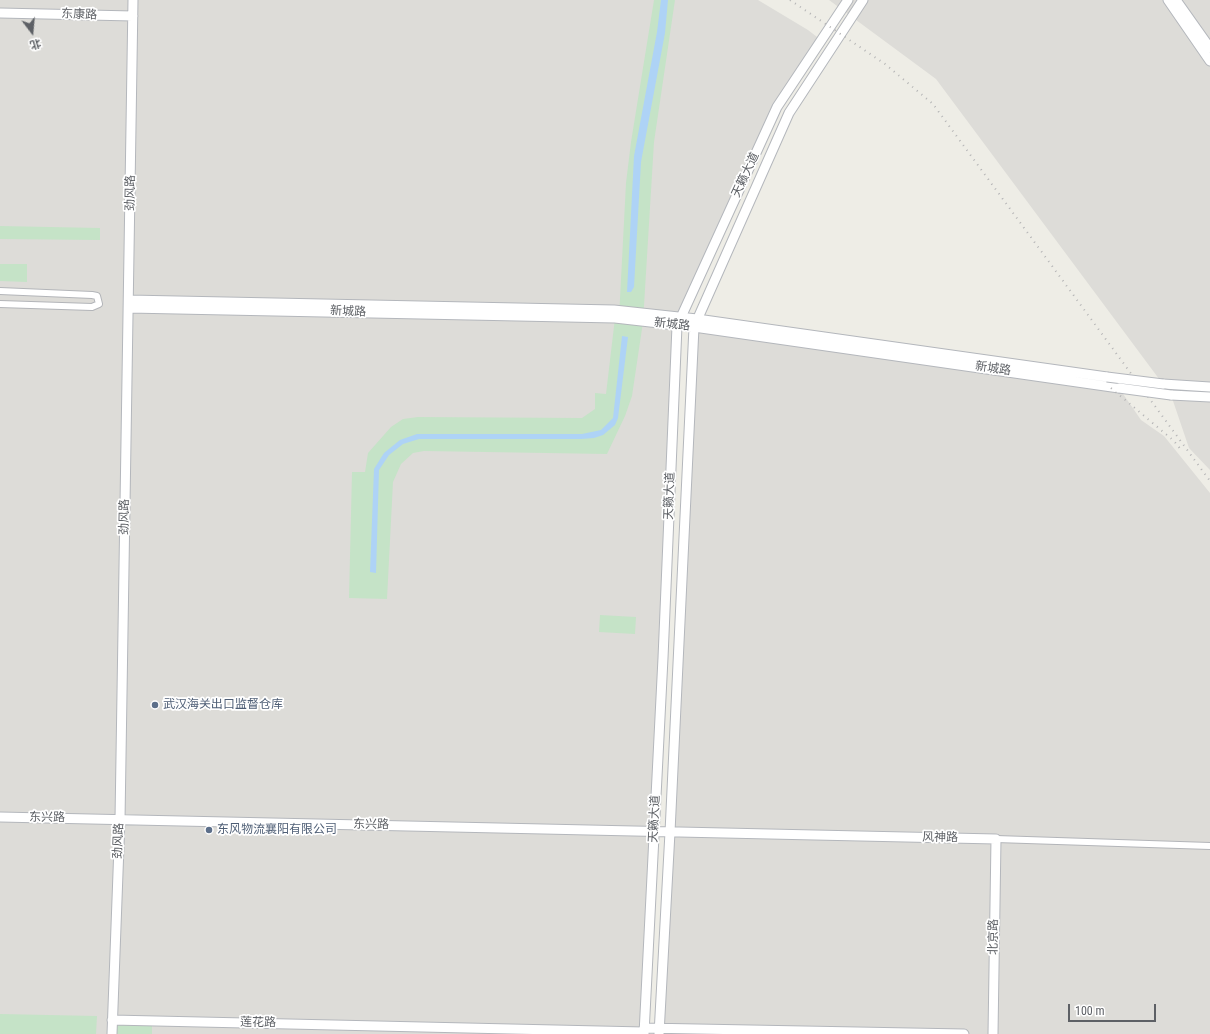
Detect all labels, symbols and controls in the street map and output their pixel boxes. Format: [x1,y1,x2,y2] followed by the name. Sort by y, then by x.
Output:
[61,7,97,23] street label: 东康路
[12,12,52,52] north arrow
[28,36,43,52] text: 北
[729,150,763,200] street label: 天籁大道
[123,175,139,211] street label: 劲风路
[330,304,366,320] street label: 新城路
[653,316,691,334] street label: 新城路
[974,359,1012,379] street label: 新城路
[662,472,678,520] street label: 天籁大道
[117,499,133,535] street label: 劲风路
[163,698,283,712] place label: 武汉海关出口监督仓库
[150,700,160,710] marker: 武汉海关出口监督仓库
[647,795,663,843] street label: 天籁大道
[29,810,65,826] street label: 东兴路
[353,817,389,833] street label: 东兴路
[111,823,127,859] street label: 劲风路
[217,823,337,837] place label: 东风物流襄阳有限公司
[204,825,214,835] marker: 东风物流襄阳有限公司
[922,830,958,846] street label: 风神路
[986,919,1002,955] street label: 北京路
[1070,996,1158,1022] scale bar
[1075,1004,1105,1018] text: 100 m
[240,1015,276,1031] street label: 莲花路

